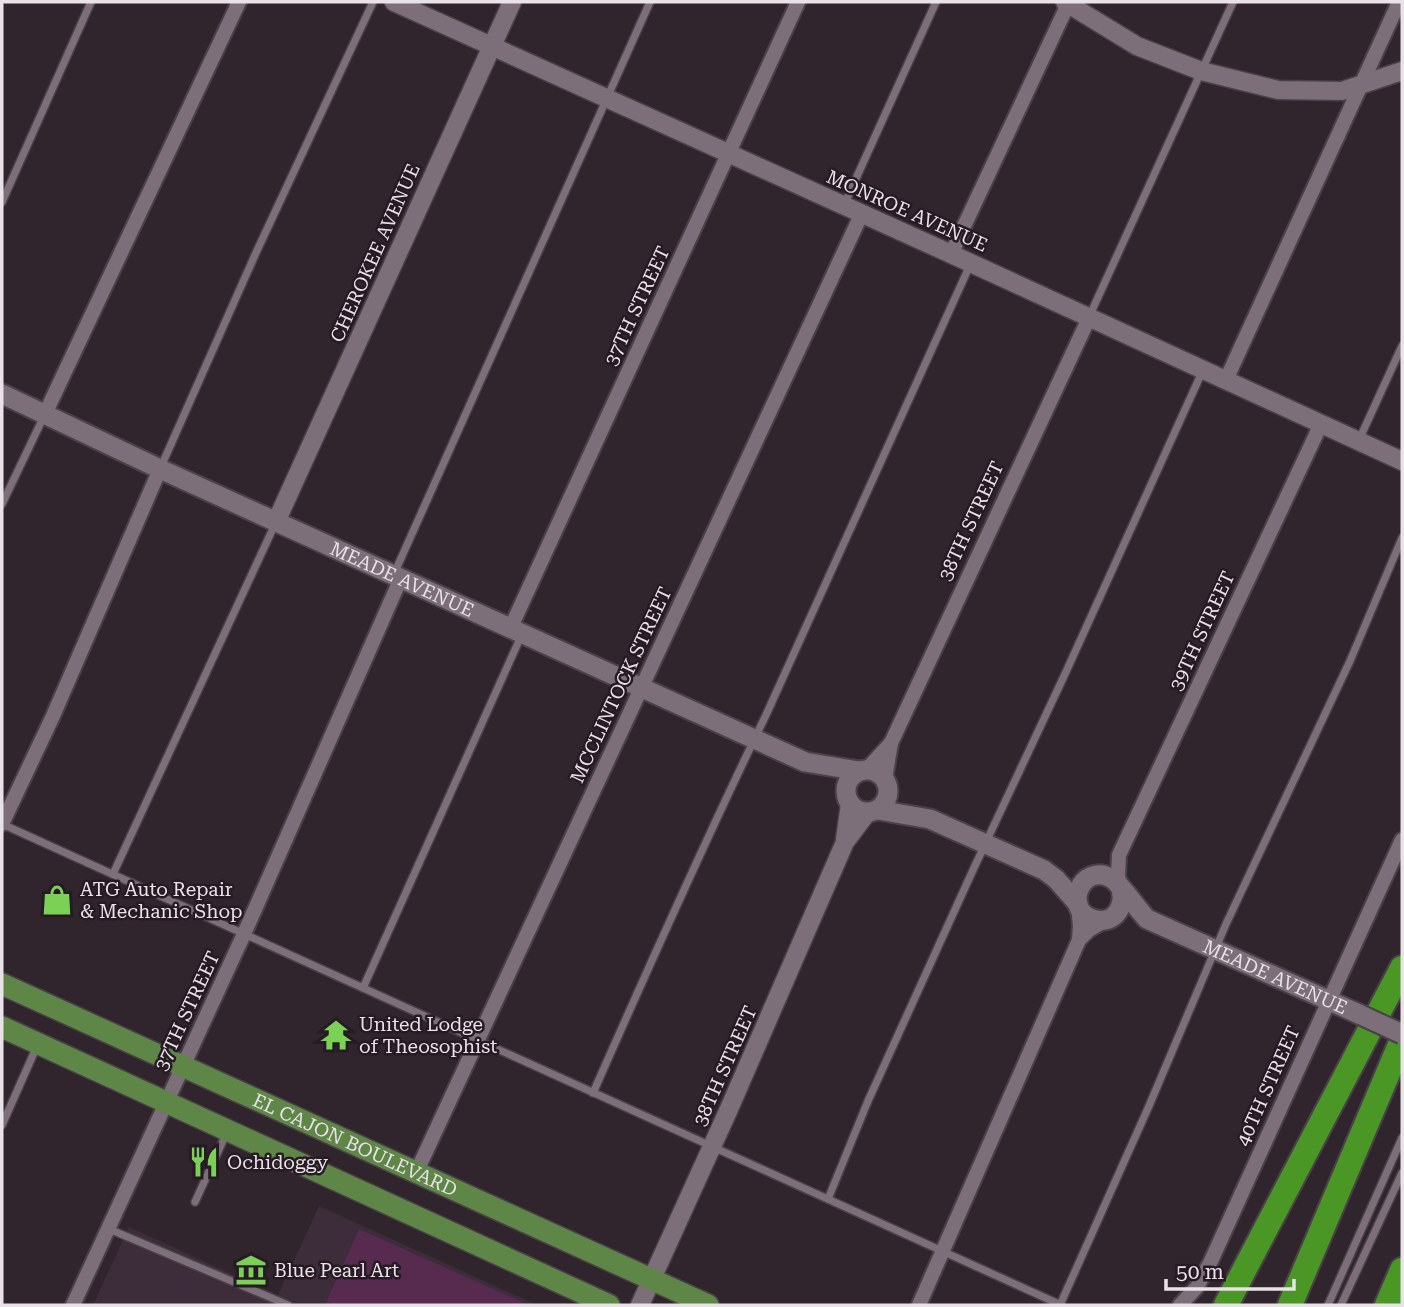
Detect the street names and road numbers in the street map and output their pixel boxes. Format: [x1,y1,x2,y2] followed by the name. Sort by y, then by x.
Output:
[325,160,425,346] street label: CHEROKEE AVENUE
[823,165,991,257] street label: MONROE AVENUE
[599,243,675,369] street label: 37TH STREET
[933,458,1009,584] street label: 38TH STREET
[327,536,478,622] street label: MEADE AVENUE
[1164,568,1240,694] street label: 39TH STREET
[565,583,677,787] street label: MCCLINTOCK STREET
[1200,934,1351,1019] street label: MEADE AVENUE
[149,948,225,1074] street label: 37TH STREET
[688,1002,762,1130] street label: 38TH STREET
[1231,1022,1305,1150] street label: 40TH STREET
[249,1088,461,1201] street label: EL CAJON BOULEVARD

